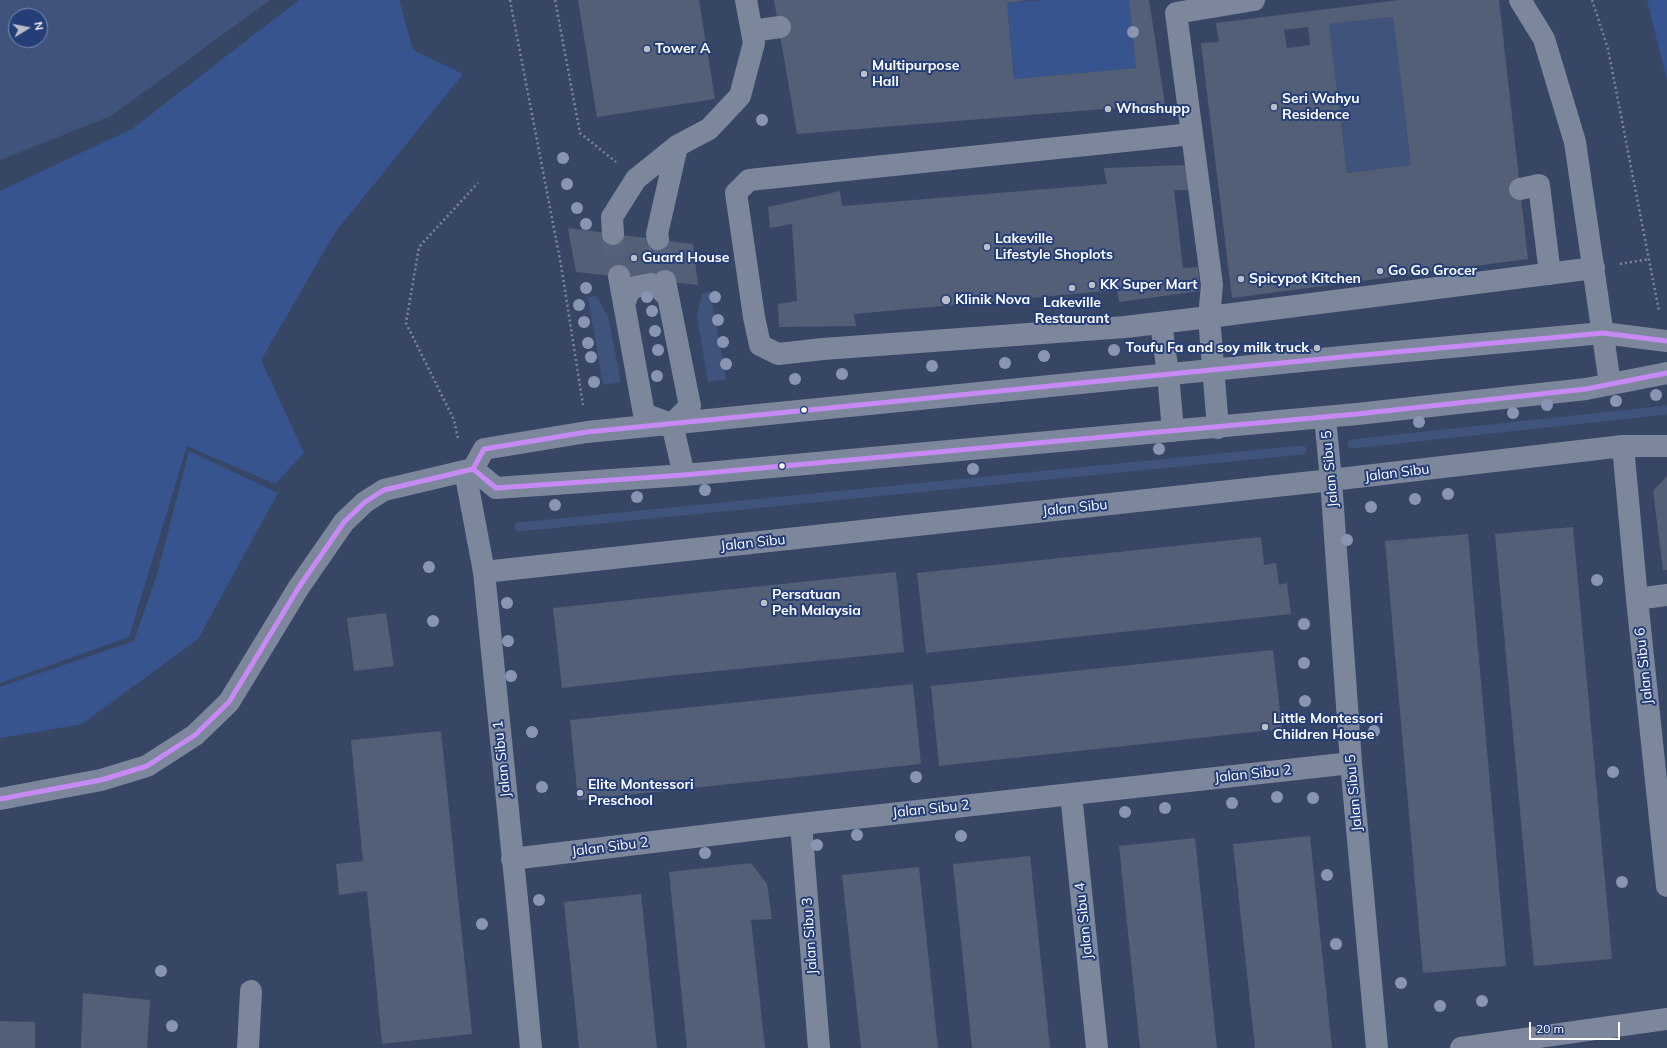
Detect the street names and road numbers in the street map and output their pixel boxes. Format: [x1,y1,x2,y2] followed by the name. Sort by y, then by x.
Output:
[1318,430,1342,508] street label: Jalan Sibu 5
[1364,461,1430,485] street label: Jalan Sibu
[1042,496,1108,520] street label: Jalan Sibu
[720,531,786,555] street label: Jalan Sibu
[1632,627,1656,705] street label: Jalan Sibu 6
[490,720,514,798] street label: Jalan Sibu 1
[1342,754,1366,832] street label: Jalan Sibu 5
[1214,762,1292,786] street label: Jalan Sibu 2
[892,797,970,821] street label: Jalan Sibu 2
[571,834,649,860] street label: Jalan Sibu 2
[1072,882,1096,960] street label: Jalan Sibu 4
[799,897,821,975] street label: Jalan Sibu 3

